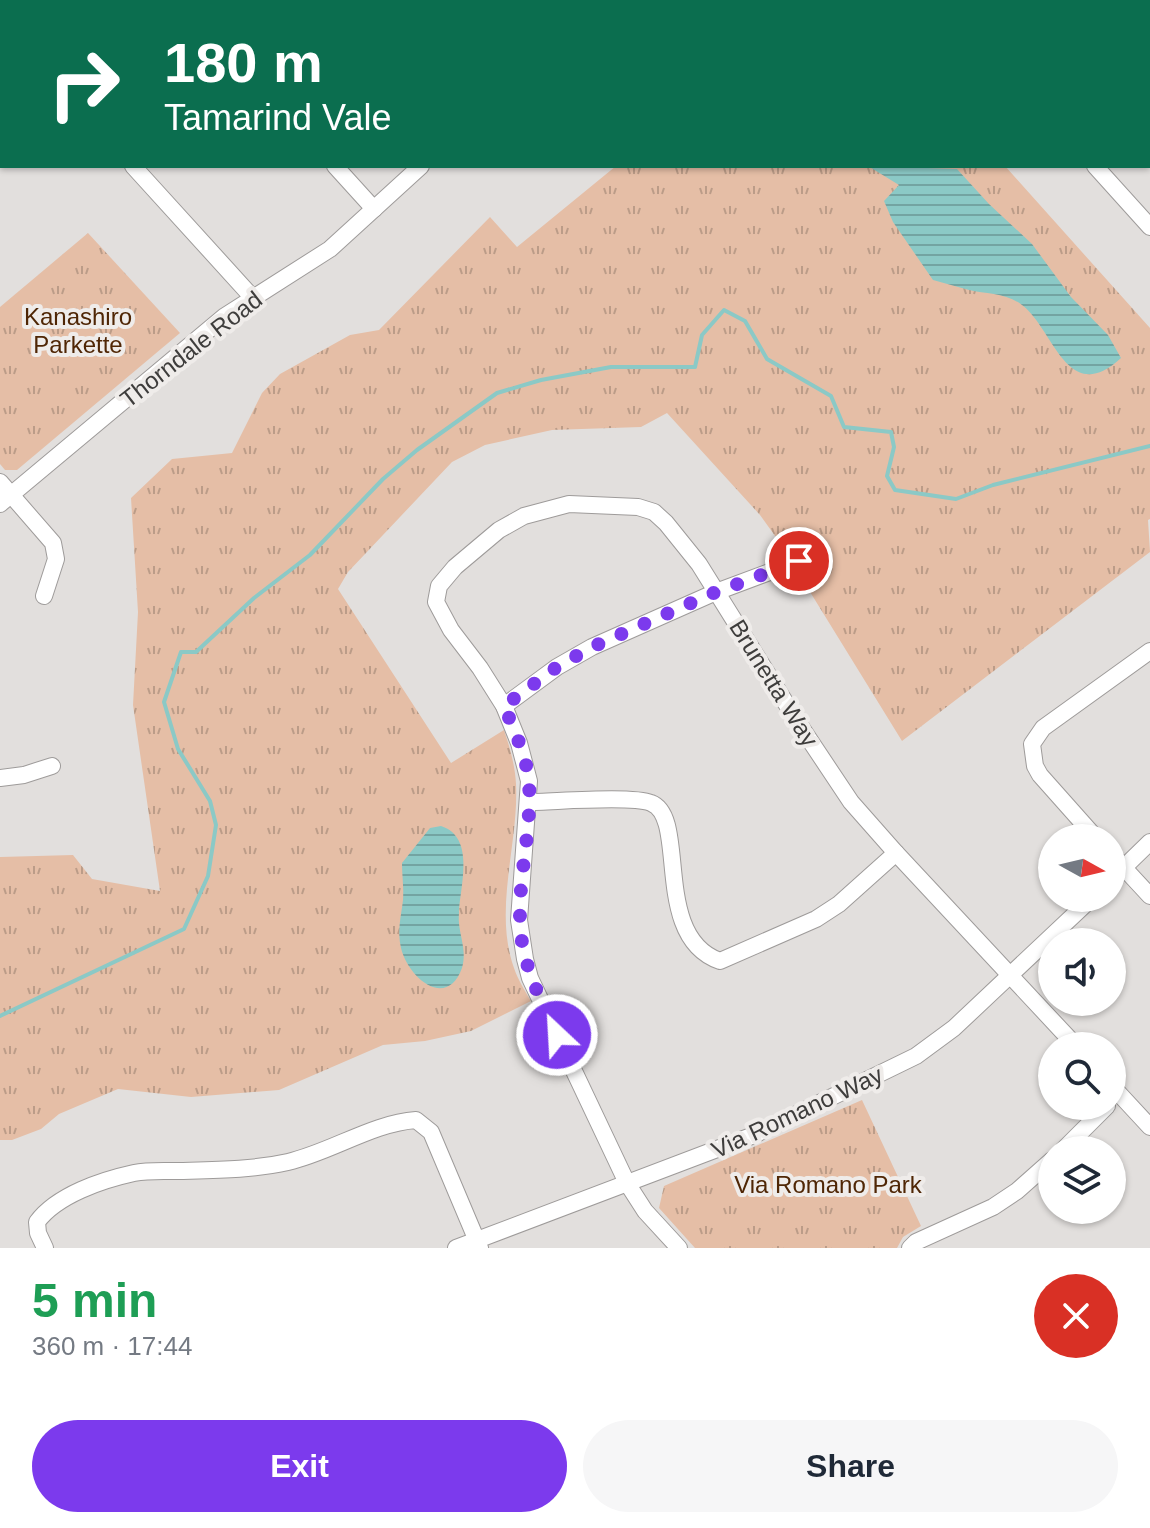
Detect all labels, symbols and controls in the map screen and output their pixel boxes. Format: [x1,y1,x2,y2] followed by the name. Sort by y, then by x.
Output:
[164,31,323,94] text: 180 m
[32,32,136,136] icon: right
[164,97,391,138] text: Tamarind Vale
[115,285,267,413] street label: Thorndale Road
[24,303,132,358] park label: Kanashiro Parkette
[765,527,833,595] pin
[777,539,821,583] icon: arrive
[724,615,824,751] street label: Brunetta Way
[1038,824,1126,912] north arrow
[1038,824,1126,1224] map controls
[1038,928,1126,1016] button: sound
[515,993,599,1077] position arrow
[1038,1032,1126,1120] button: search
[707,1061,887,1163] street label: Via Romano Way
[1038,1136,1126,1224] button: layers
[734,1171,923,1198] park label: Via Romano Park
[32,1274,157,1327] text: 5 min
[1034,1274,1118,1358] button: close
[32,1331,192,1361] text: 360 m · 17:44
[32,1420,567,1512] button: Exit
[583,1420,1118,1512] button: Share

